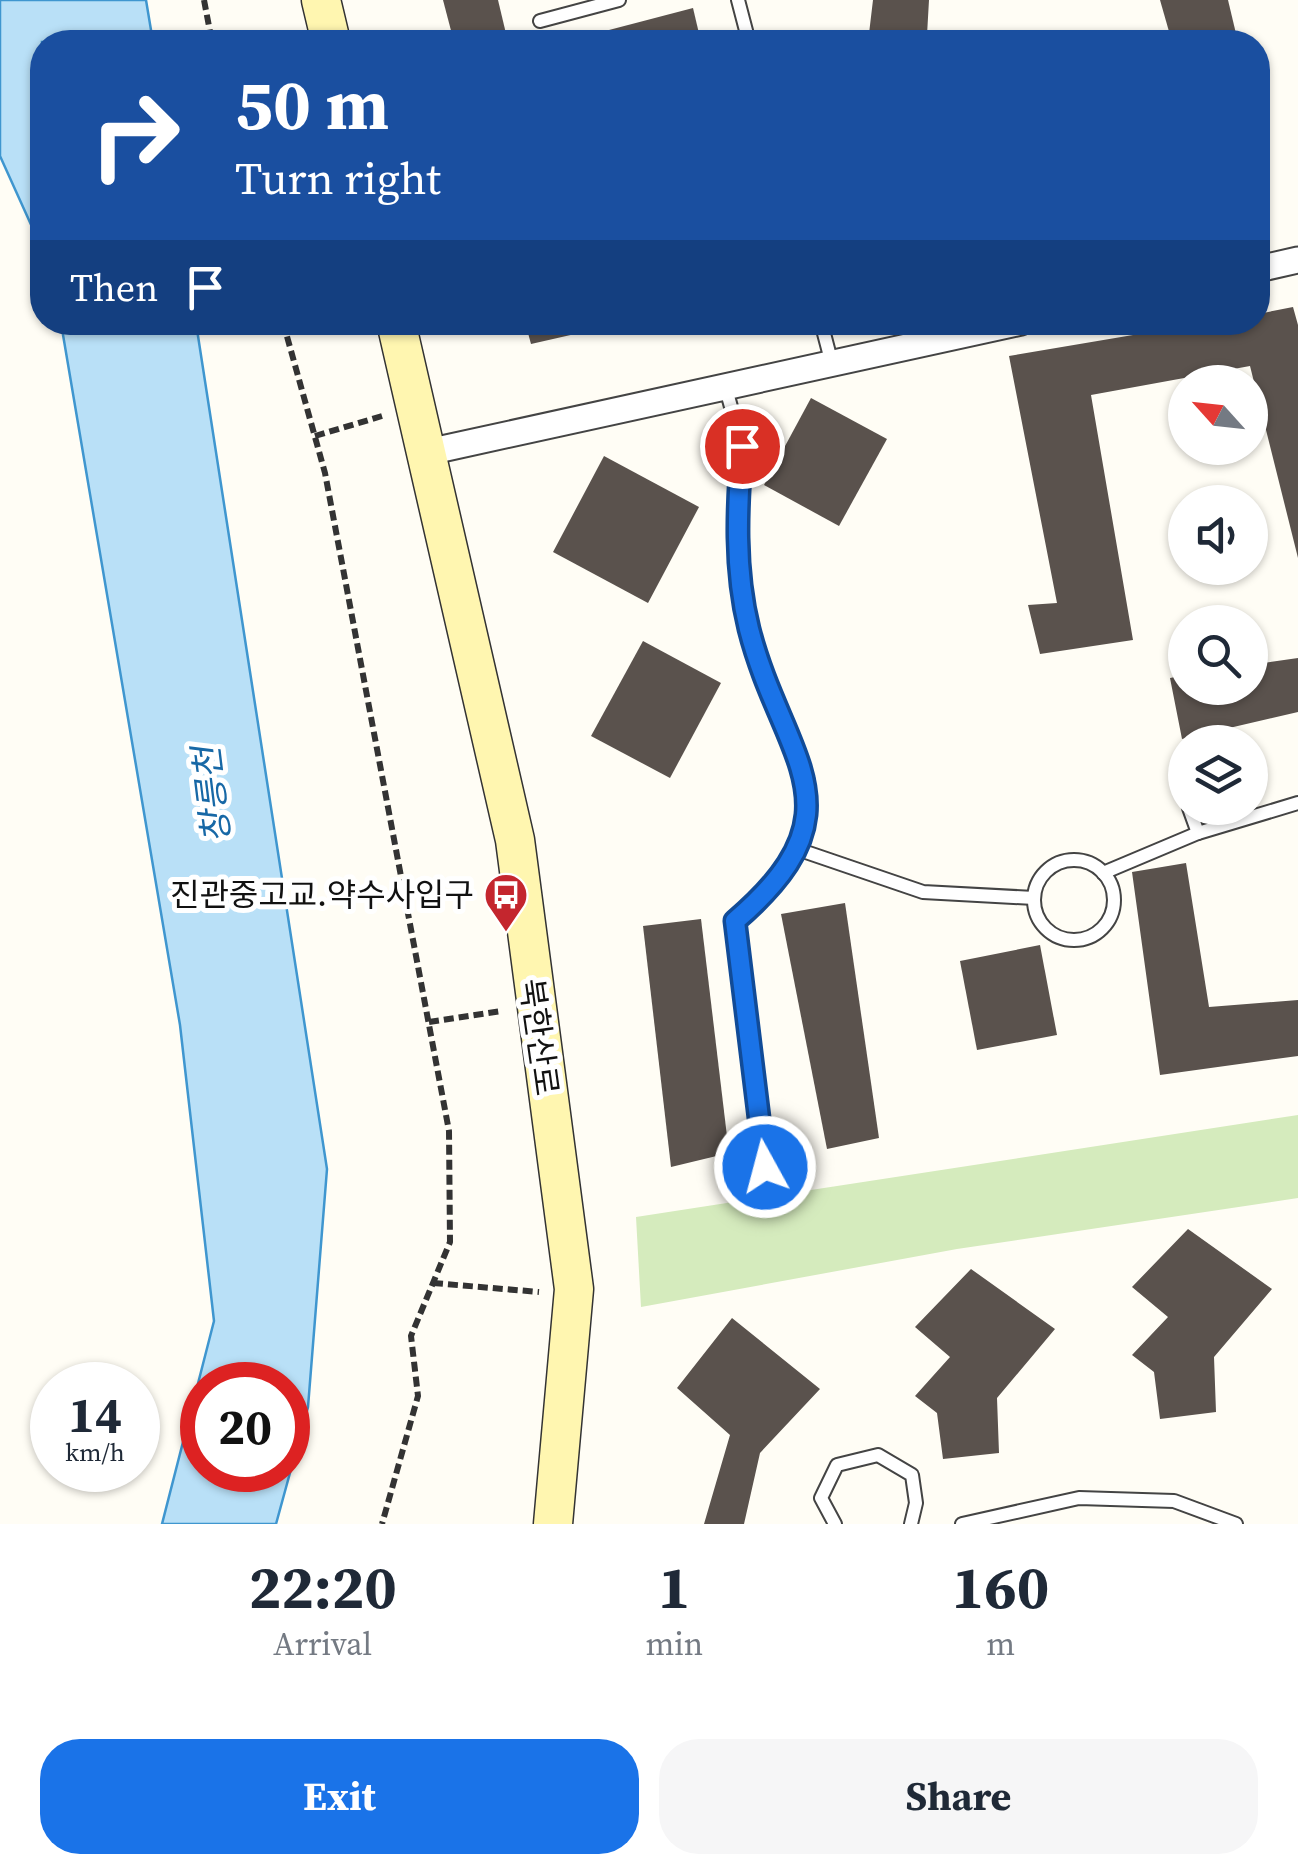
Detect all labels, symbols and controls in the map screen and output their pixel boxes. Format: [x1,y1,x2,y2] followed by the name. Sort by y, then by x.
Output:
[235,56,389,152] text: 50 m
[70,70,200,200] icon: right
[235,147,441,209] text: Turn right
[178,260,233,315] icon: arrive
[70,262,158,314] text: Then
[1168,365,1268,465] north arrow
[1168,365,1268,825] map controls
[700,404,785,489] pin
[715,419,770,474] icon: arrive
[1168,485,1268,585] button: sound
[1168,605,1268,705] button: search
[1168,725,1268,825] button: layers
[182,740,242,846] water label: 창릉천
[483,872,529,933] bus stop icon: 진관중고교.약수사입구
[170,873,474,917] place label: 진관중고교.약수사입구
[509,976,569,1098] street label: 북한산로
[713,1115,817,1219] position arrow
[180,1362,310,1492] speed limit sign: 20
[68,1380,122,1449] text: 14
[65,1435,125,1469] text: km/h
[249,1546,397,1628] text: 22:20
[658,1546,691,1628] text: 1
[952,1546,1049,1628] text: 160
[273,1622,372,1666] text: Arrival
[645,1622,703,1666] text: min
[986,1622,1015,1666] text: m
[40,1739,639,1854] button: Exit
[659,1739,1258,1854] button: Share

